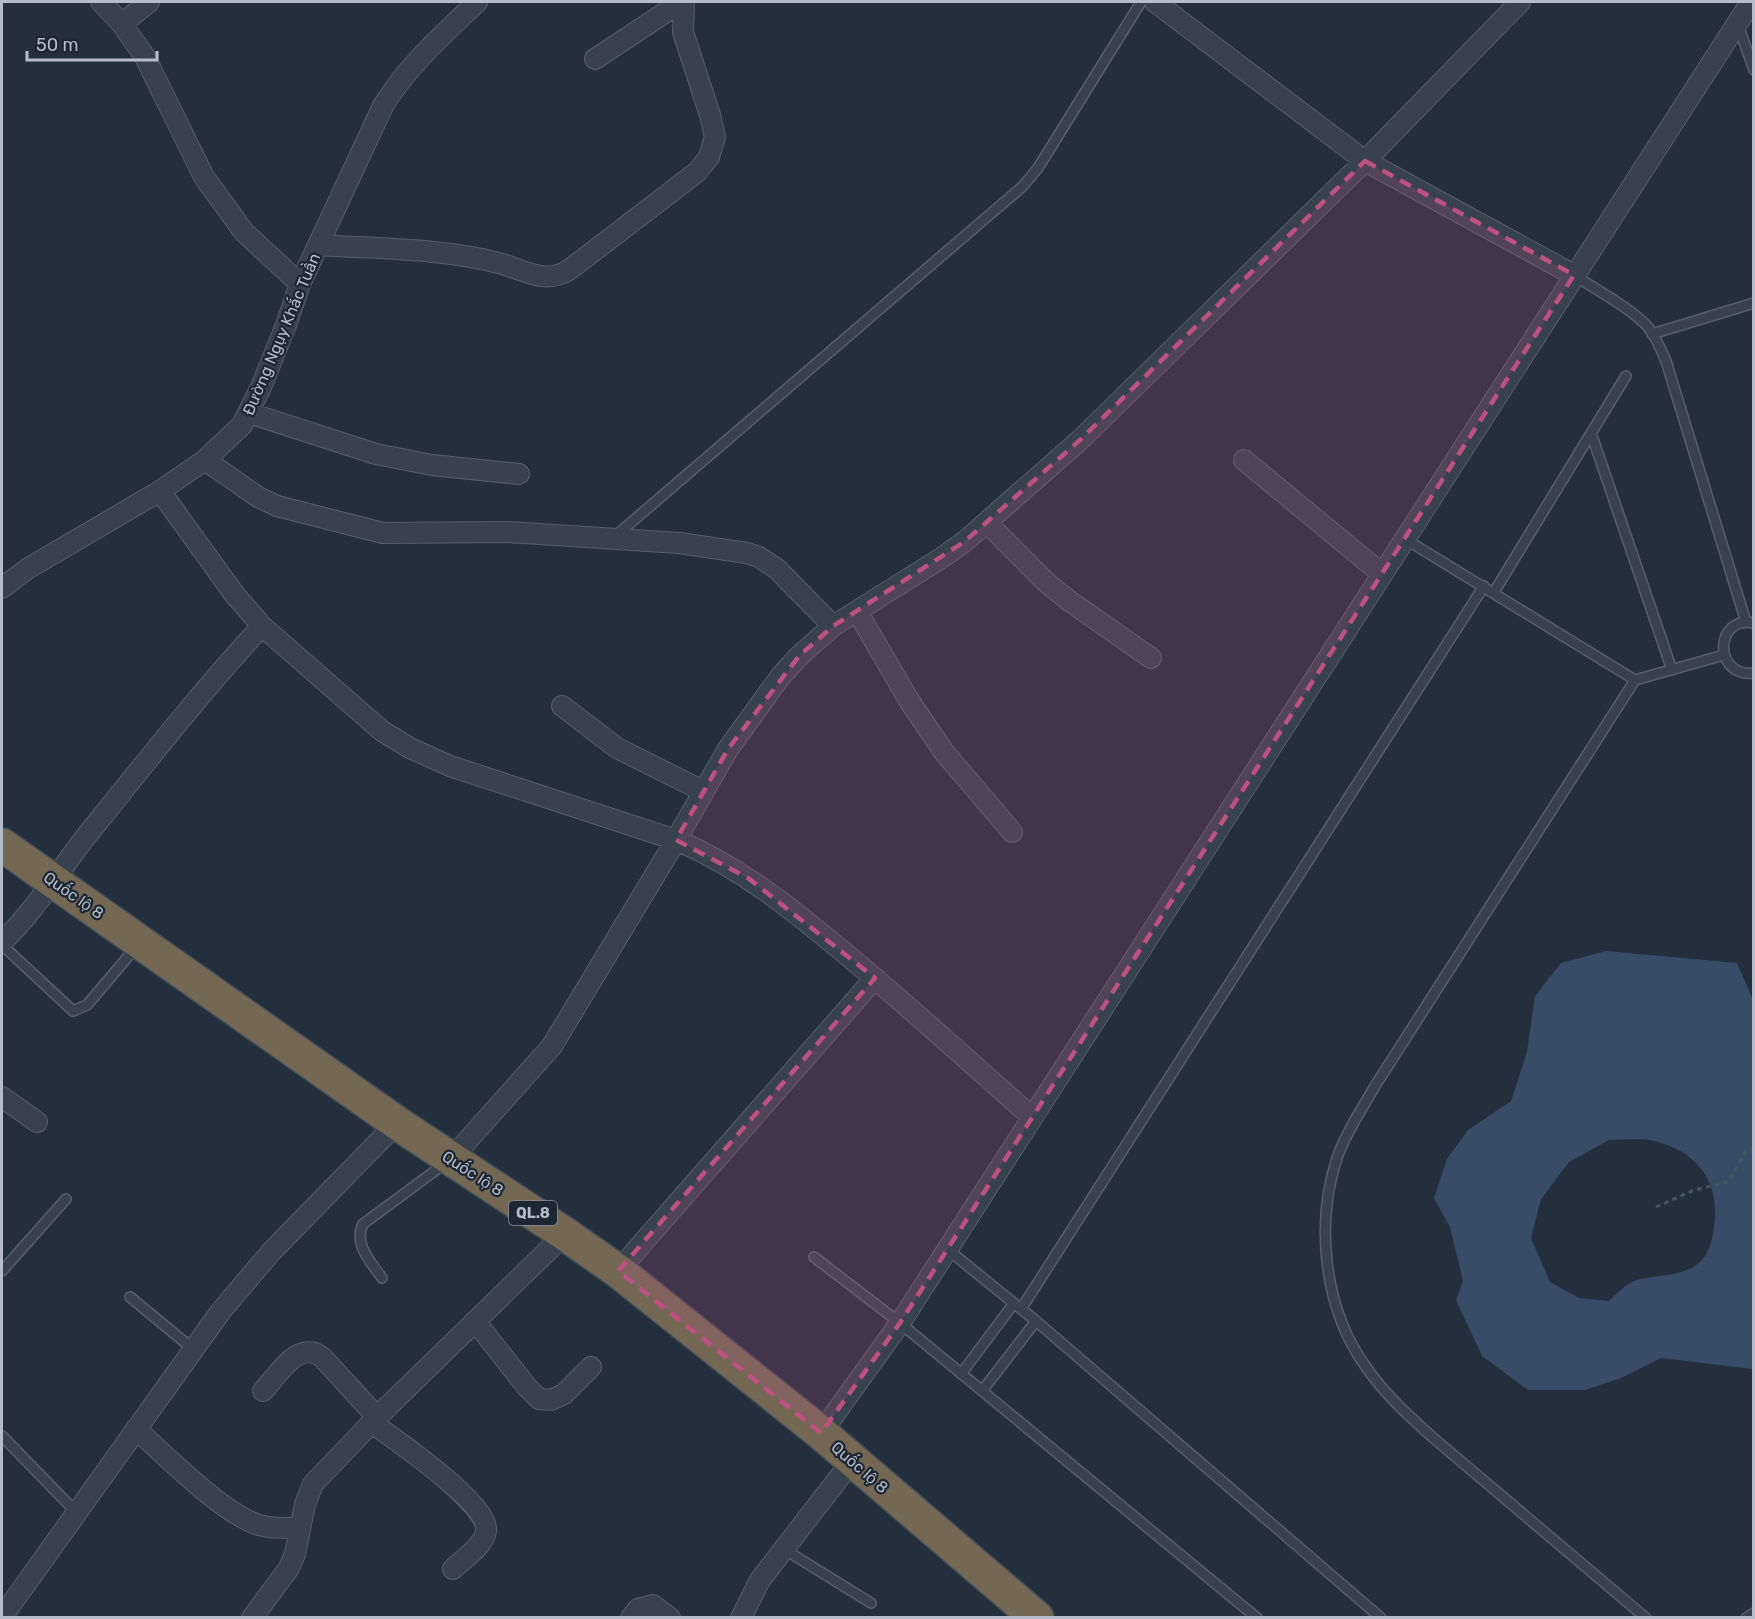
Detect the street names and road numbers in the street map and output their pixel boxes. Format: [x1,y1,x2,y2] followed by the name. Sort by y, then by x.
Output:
[237,250,324,418] street label: Đường Ngụy Khắc Tuần
[40,867,108,923] street label: Quốc lộ 8
[438,1145,508,1200] street label: Quốc lộ 8
[509,1201,557,1225] road number: QL.8
[827,1436,893,1497] street label: Quốc lộ 8

